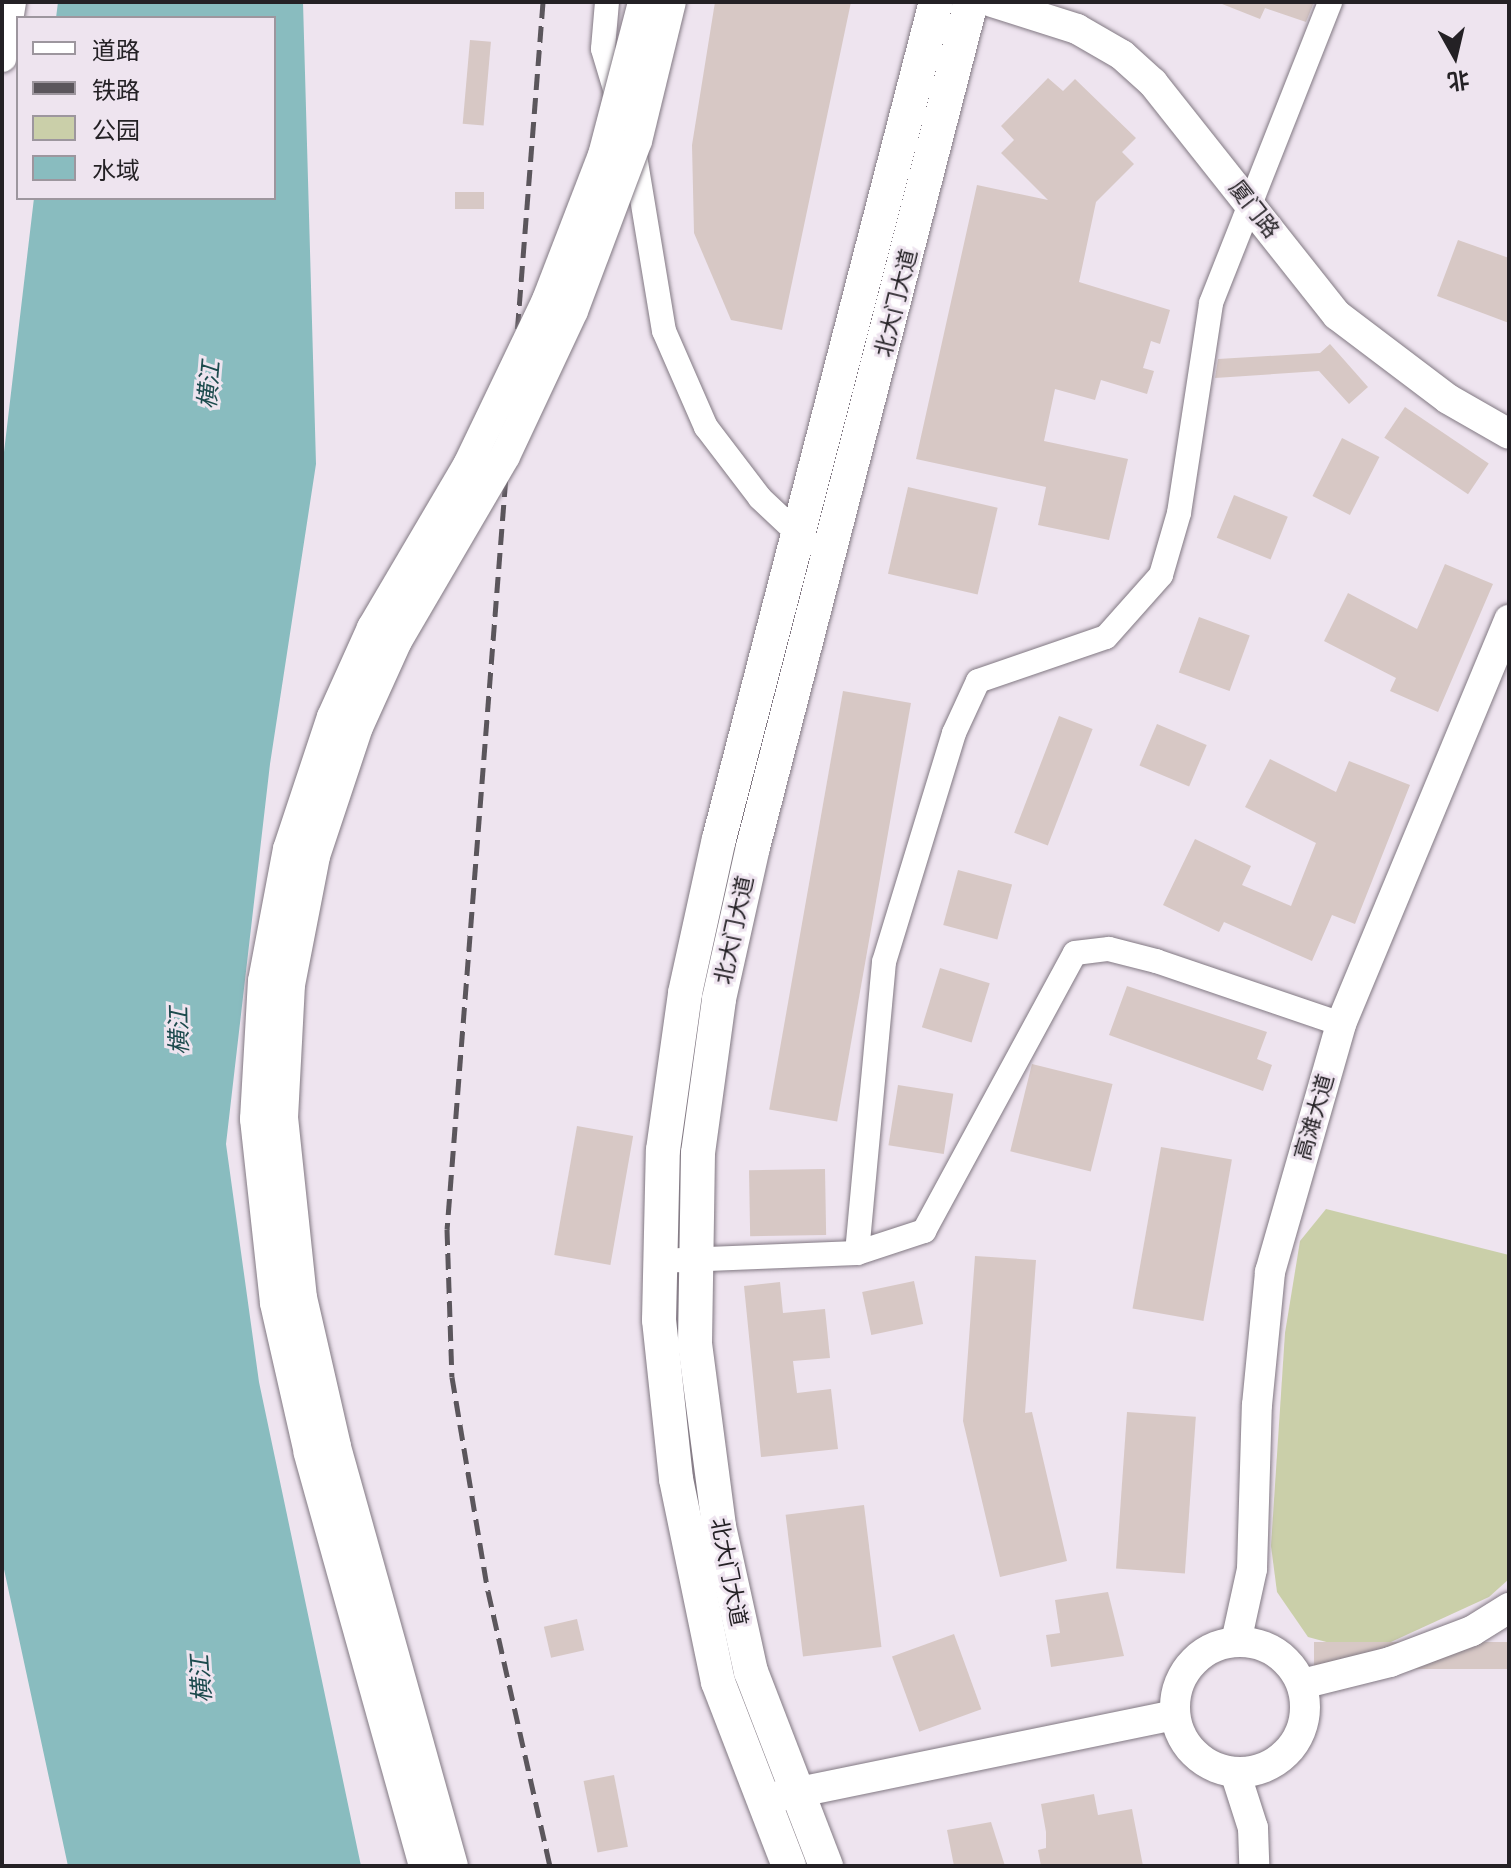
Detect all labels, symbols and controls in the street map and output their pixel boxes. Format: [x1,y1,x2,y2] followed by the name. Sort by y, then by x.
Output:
[16,16,276,200] legend
[1415,16,1495,96] north arrow
[92,35,140,66] text: 道路
[1445,64,1471,96] text: 北
[92,75,140,106] text: 铁路
[92,115,140,146] text: 公园
[92,155,140,186] text: 水域
[1223,175,1285,243] street label: 厦门路
[870,246,922,360] street label: 北大门大道
[193,360,225,410] water label: 横江
[710,873,758,987] street label: 北大门大道
[164,1007,194,1055] water label: 横江
[1289,1071,1339,1163] street label: 高滩大道
[706,1515,752,1629] street label: 北大门大道
[185,1654,217,1704] water label: 横江

